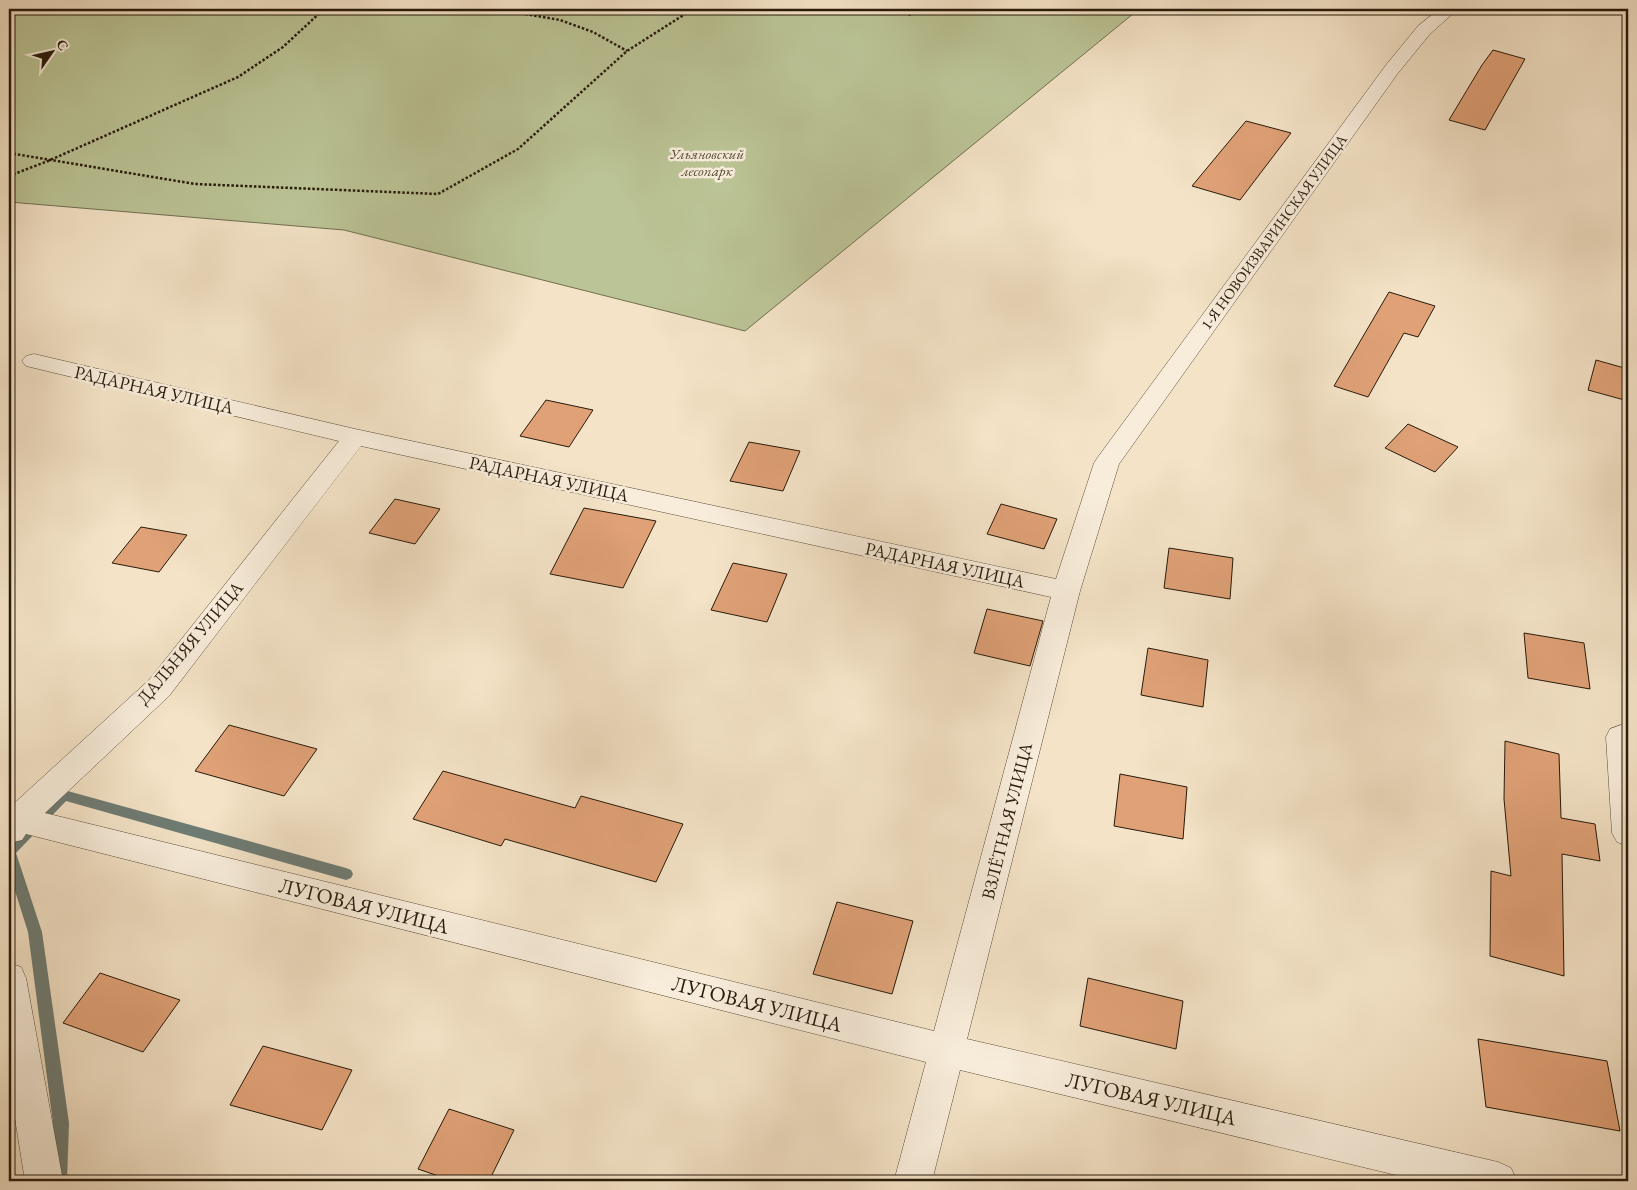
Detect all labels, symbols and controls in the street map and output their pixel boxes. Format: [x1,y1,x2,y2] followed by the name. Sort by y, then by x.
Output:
[28,28,78,78] north arrow
[53,36,73,54] text: С
[1196,130,1351,333] street label: 1-Я НОВОИЗВАРИНСКАЯ УЛИЦА
[670,144,744,180] park label: Ульяновский лесопарк
[72,360,236,419] street label: РАДАРНАЯ УЛИЦА
[467,450,631,507] street label: РАДАРНАЯ УЛИЦА
[863,536,1027,593] street label: РАДАРНАЯ УЛИЦА
[131,576,248,709] street label: ДАЛЬНЯЯ УЛИЦА
[976,739,1037,902] street label: ВЗЛЁТНАЯ УЛИЦА
[276,871,452,940] street label: ЛУГОВАЯ УЛИЦА
[669,969,845,1038] street label: ЛУГОВАЯ УЛИЦА
[1063,1066,1240,1131] street label: ЛУГОВАЯ УЛИЦА

